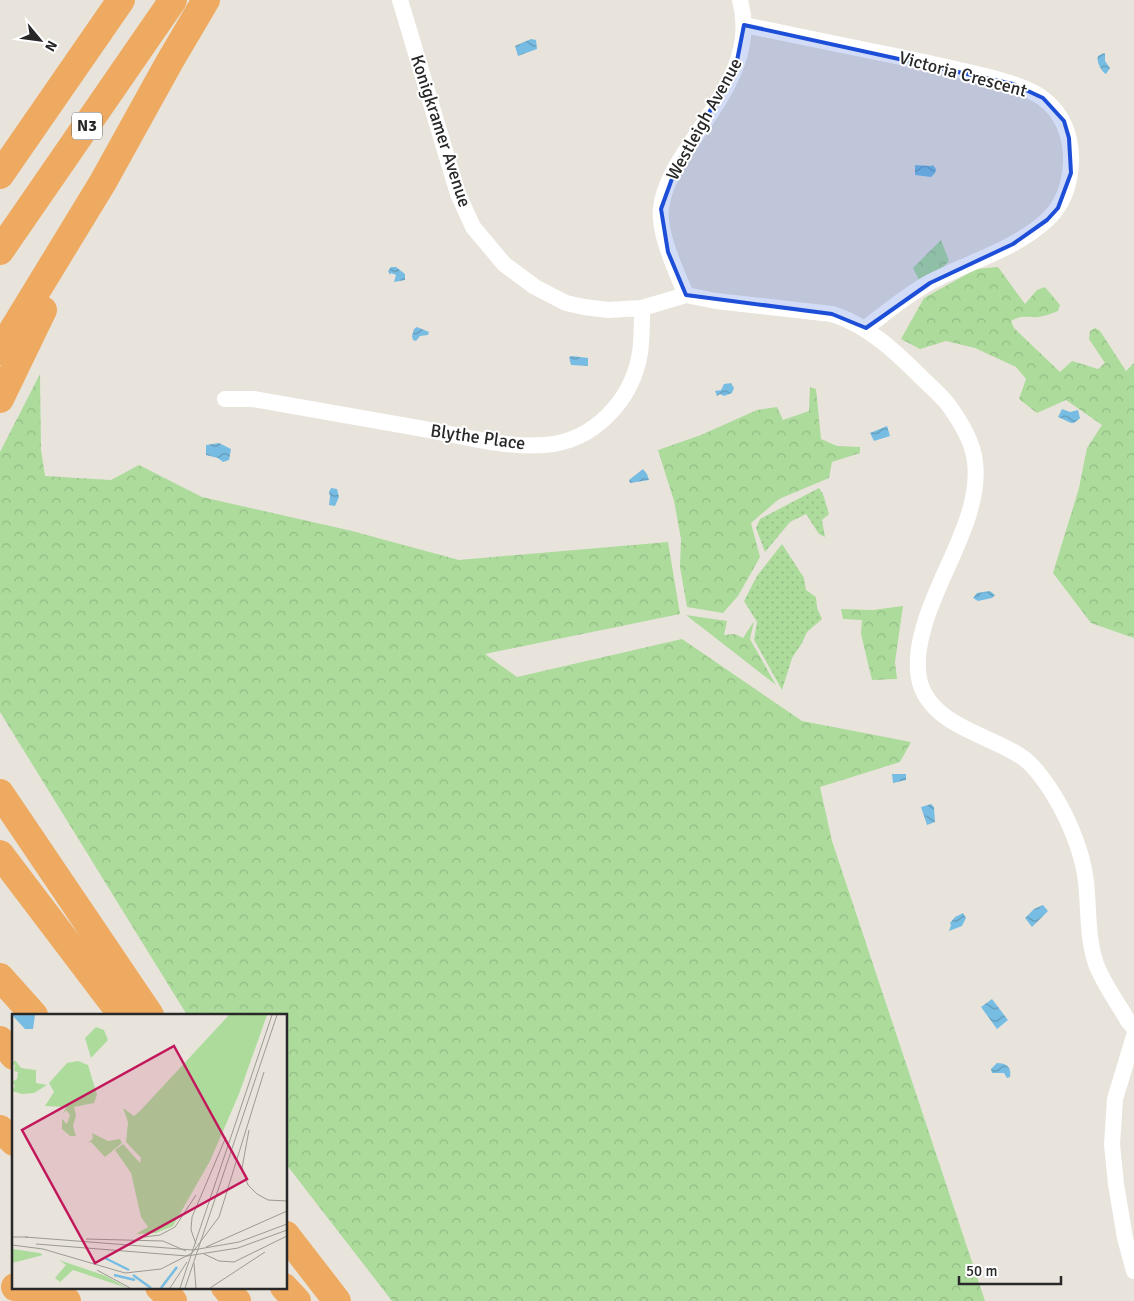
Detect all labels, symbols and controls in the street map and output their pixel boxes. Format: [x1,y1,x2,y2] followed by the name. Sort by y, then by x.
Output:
[15,15,65,65] north arrow
[41,38,61,54] text: N
[897,46,1029,102] street label: Victoria Crescent
[406,52,476,210] street label: Konigkramer Avenue
[661,54,747,184] street label: Westleigh Avenue
[72,112,102,140] road number: N3
[429,419,527,455] street label: Blythe Place
[12,1014,288,1288] inset map
[959,1254,1062,1286] scale bar
[966,1262,997,1280] text: 50 m

